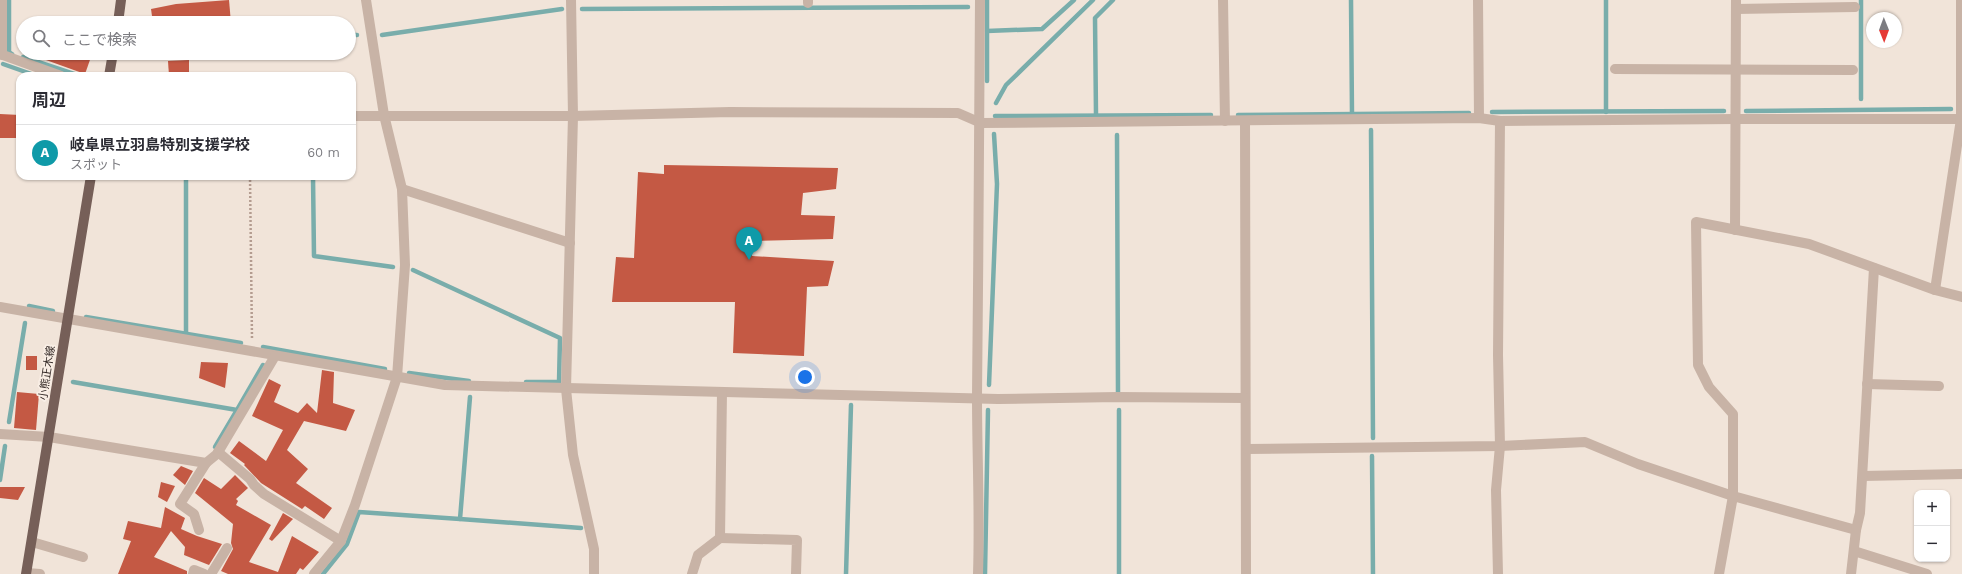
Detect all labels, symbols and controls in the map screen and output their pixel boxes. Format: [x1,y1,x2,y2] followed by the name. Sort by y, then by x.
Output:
[1866,12,1902,48] north arrow
[16,16,356,60] search box
[30,27,52,49] icon: search
[62,31,137,49] text: ここで検索
[32,90,66,110] text: 周辺
[70,136,250,154] text: 岐阜県立羽島特別支援学校
[41,145,49,160] text: A
[307,145,340,160] text: 60 m
[70,157,122,172] text: スポット
[736,227,762,260] pin: A
[36,345,58,401] street label: 小熊正木線
[795,367,815,387] your location
[1914,490,1950,562] map controls
[1914,490,1950,526] button: +
[1914,526,1950,562] button: −

